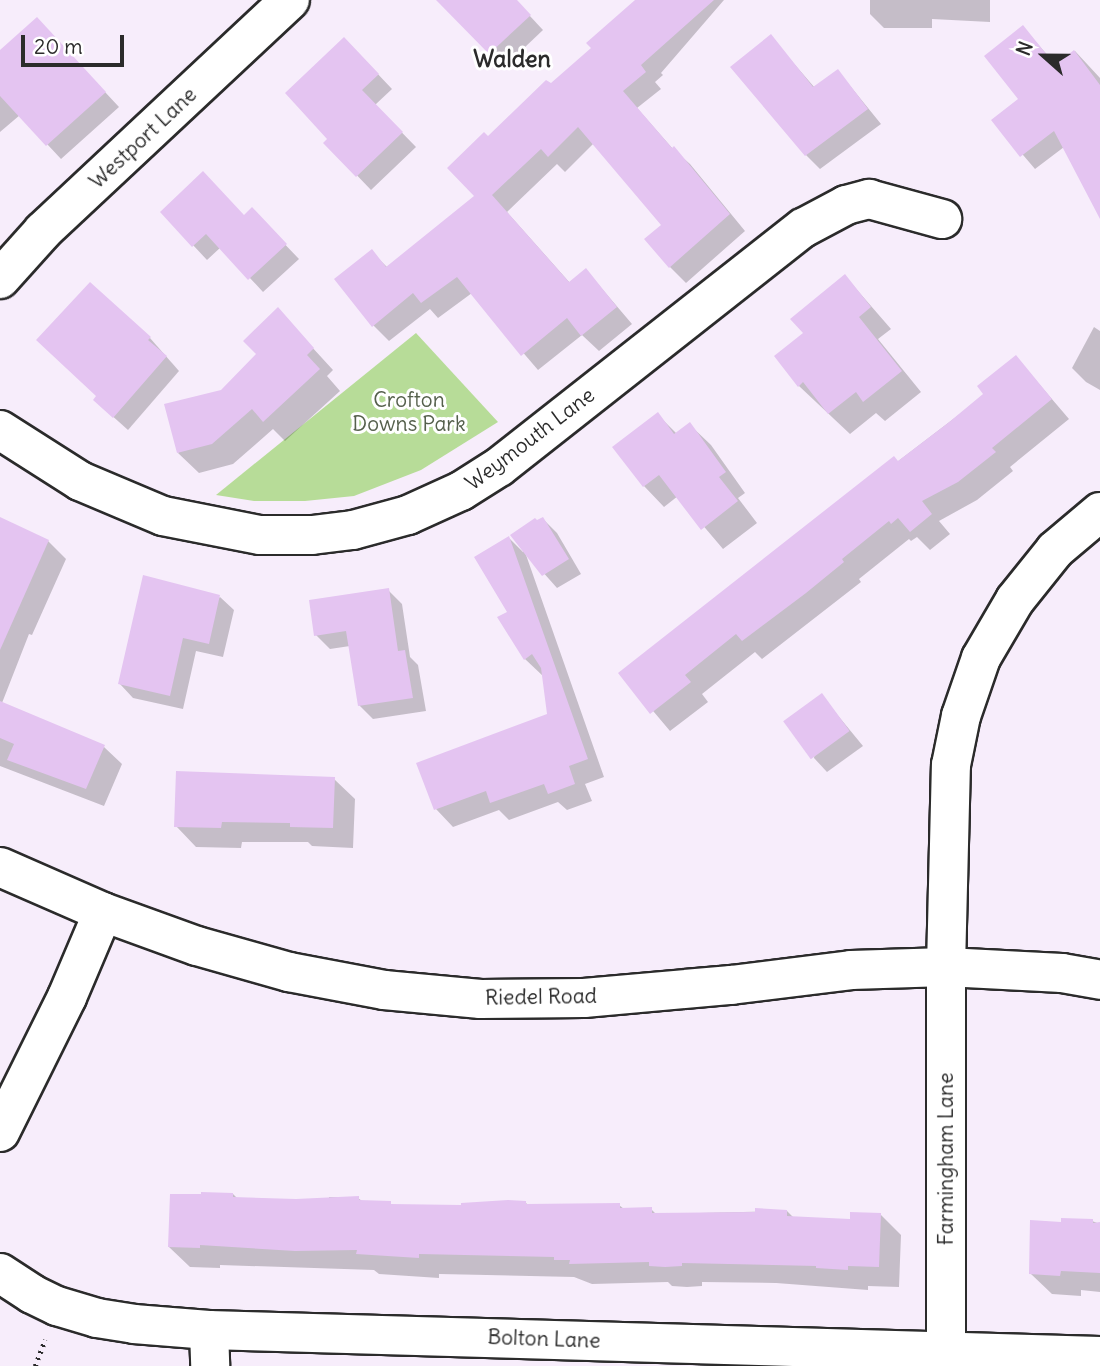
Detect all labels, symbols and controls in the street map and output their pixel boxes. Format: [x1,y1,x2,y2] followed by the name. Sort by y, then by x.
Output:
[24,21,128,65] scale bar
[1009,21,1079,91] north arrow
[34,33,83,60] text: 20 m
[1011,38,1038,59] text: N
[473,45,551,73] district label: Walden
[84,82,202,194] street label: Westport Lane
[461,382,599,496] street label: Weymouth Lane
[352,387,466,437] park label: Crofton Downs Park
[485,983,597,1011] street label: Riedel Road
[933,1073,959,1245] street label: Farmingham Lane
[487,1324,601,1354] street label: Bolton Lane

